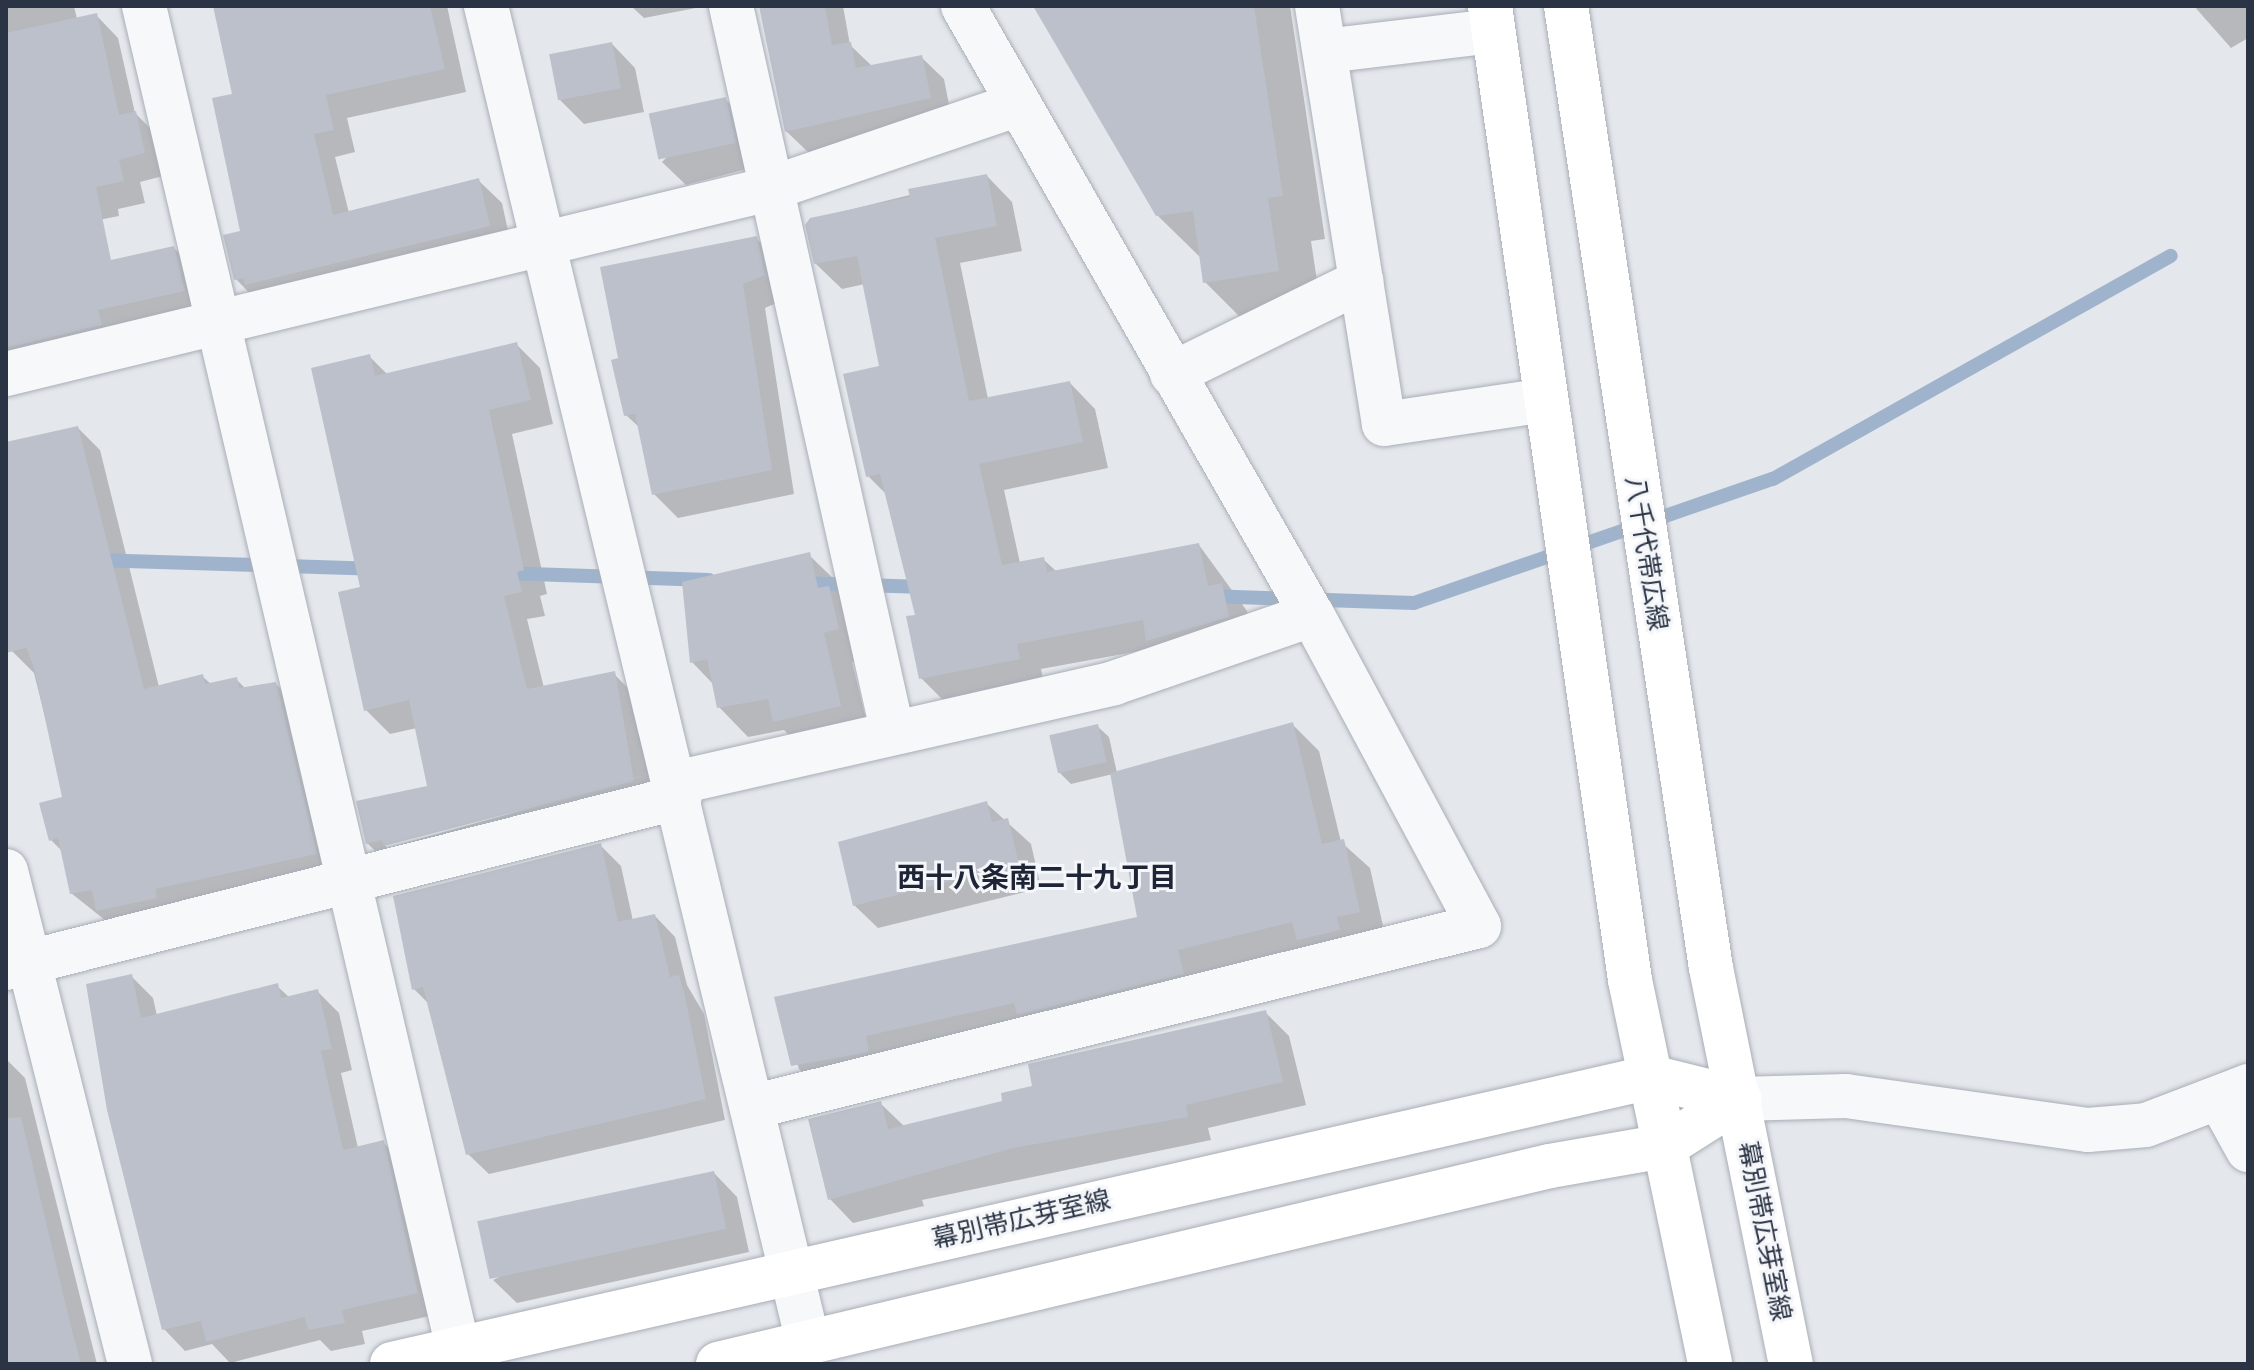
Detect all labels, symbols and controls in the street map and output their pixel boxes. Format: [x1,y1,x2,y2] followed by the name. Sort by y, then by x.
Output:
[1620,474,1676,632] street label: 八千代帯広線
[897,859,1177,893] district label: 西十八条南二十九丁目
[1733,1139,1799,1323] street label: 幕別帯広芽室線
[929,1182,1113,1254] street label: 幕別帯広芽室線

